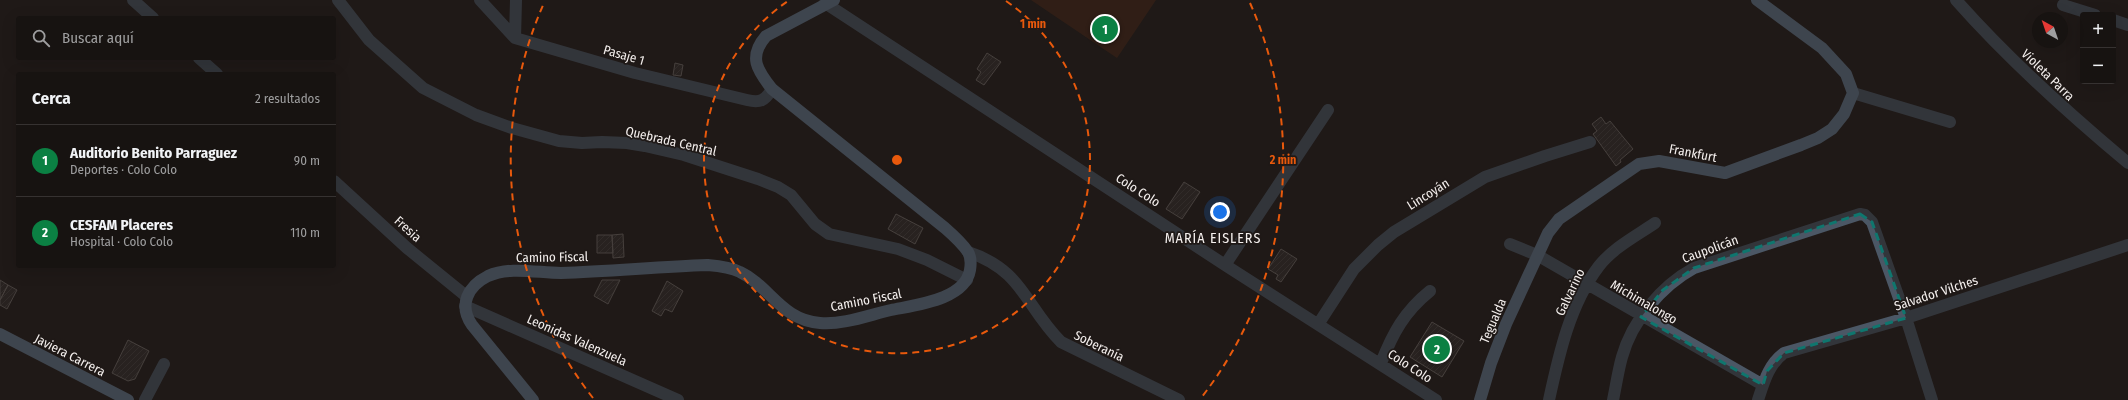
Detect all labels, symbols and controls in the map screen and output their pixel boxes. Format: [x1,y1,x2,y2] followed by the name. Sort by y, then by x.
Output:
[2032,12,2068,48] north arrow
[2080,12,2116,84] map controls
[2080,12,2116,48] button: +
[1092,14,1118,44] pin: 1
[16,16,336,60] search box
[1020,17,1046,31] text: 1 min
[30,27,52,49] icon: search
[62,29,134,47] text: Buscar aquí
[602,42,646,68] street label: Pasaje 1
[2018,46,2078,104] street label: Violeta Parra
[2080,48,2116,84] button: −
[32,88,71,109] text: Cerca
[255,91,320,106] text: 2 resultados
[624,123,718,159] street label: Quebrada Central
[1668,141,1719,165] street label: Frankfurt
[70,144,237,162] text: Auditorio Benito Parraguez
[42,153,48,168] text: 1
[294,153,320,168] text: 90 m
[890,153,904,167] centre of rings
[1269,153,1296,167] text: 2 min
[70,162,177,177] text: Deportes · Colo Colo
[1113,170,1163,210] street label: Colo Colo
[1404,175,1452,213] street label: Lincoyán
[1210,202,1230,222] your location
[391,213,425,245] street label: Fresia
[70,216,173,234] text: CESFAM Placeres
[42,225,48,240] text: 2
[290,225,320,240] text: 110 m
[1165,229,1261,247] district label: MARÍA EISLERS
[1680,232,1740,266] street label: Caupolicán
[70,234,173,249] text: Hospital · Colo Colo
[516,249,589,265] street label: Camino Fiscal
[1552,266,1588,318] street label: Galvarino
[1892,272,1980,314] street label: Salvador Vilches
[1608,277,1680,327] street label: Michimalongo
[829,286,903,314] street label: Camino Fiscal
[1477,296,1509,346] street label: Tegualda
[525,311,629,369] street label: Leonidas Valenzuela
[1072,328,1126,364] street label: Soberanía
[32,331,108,379] street label: Javiera Carrera
[1424,334,1450,364] pin: 2
[1385,346,1435,386] street label: Colo Colo

